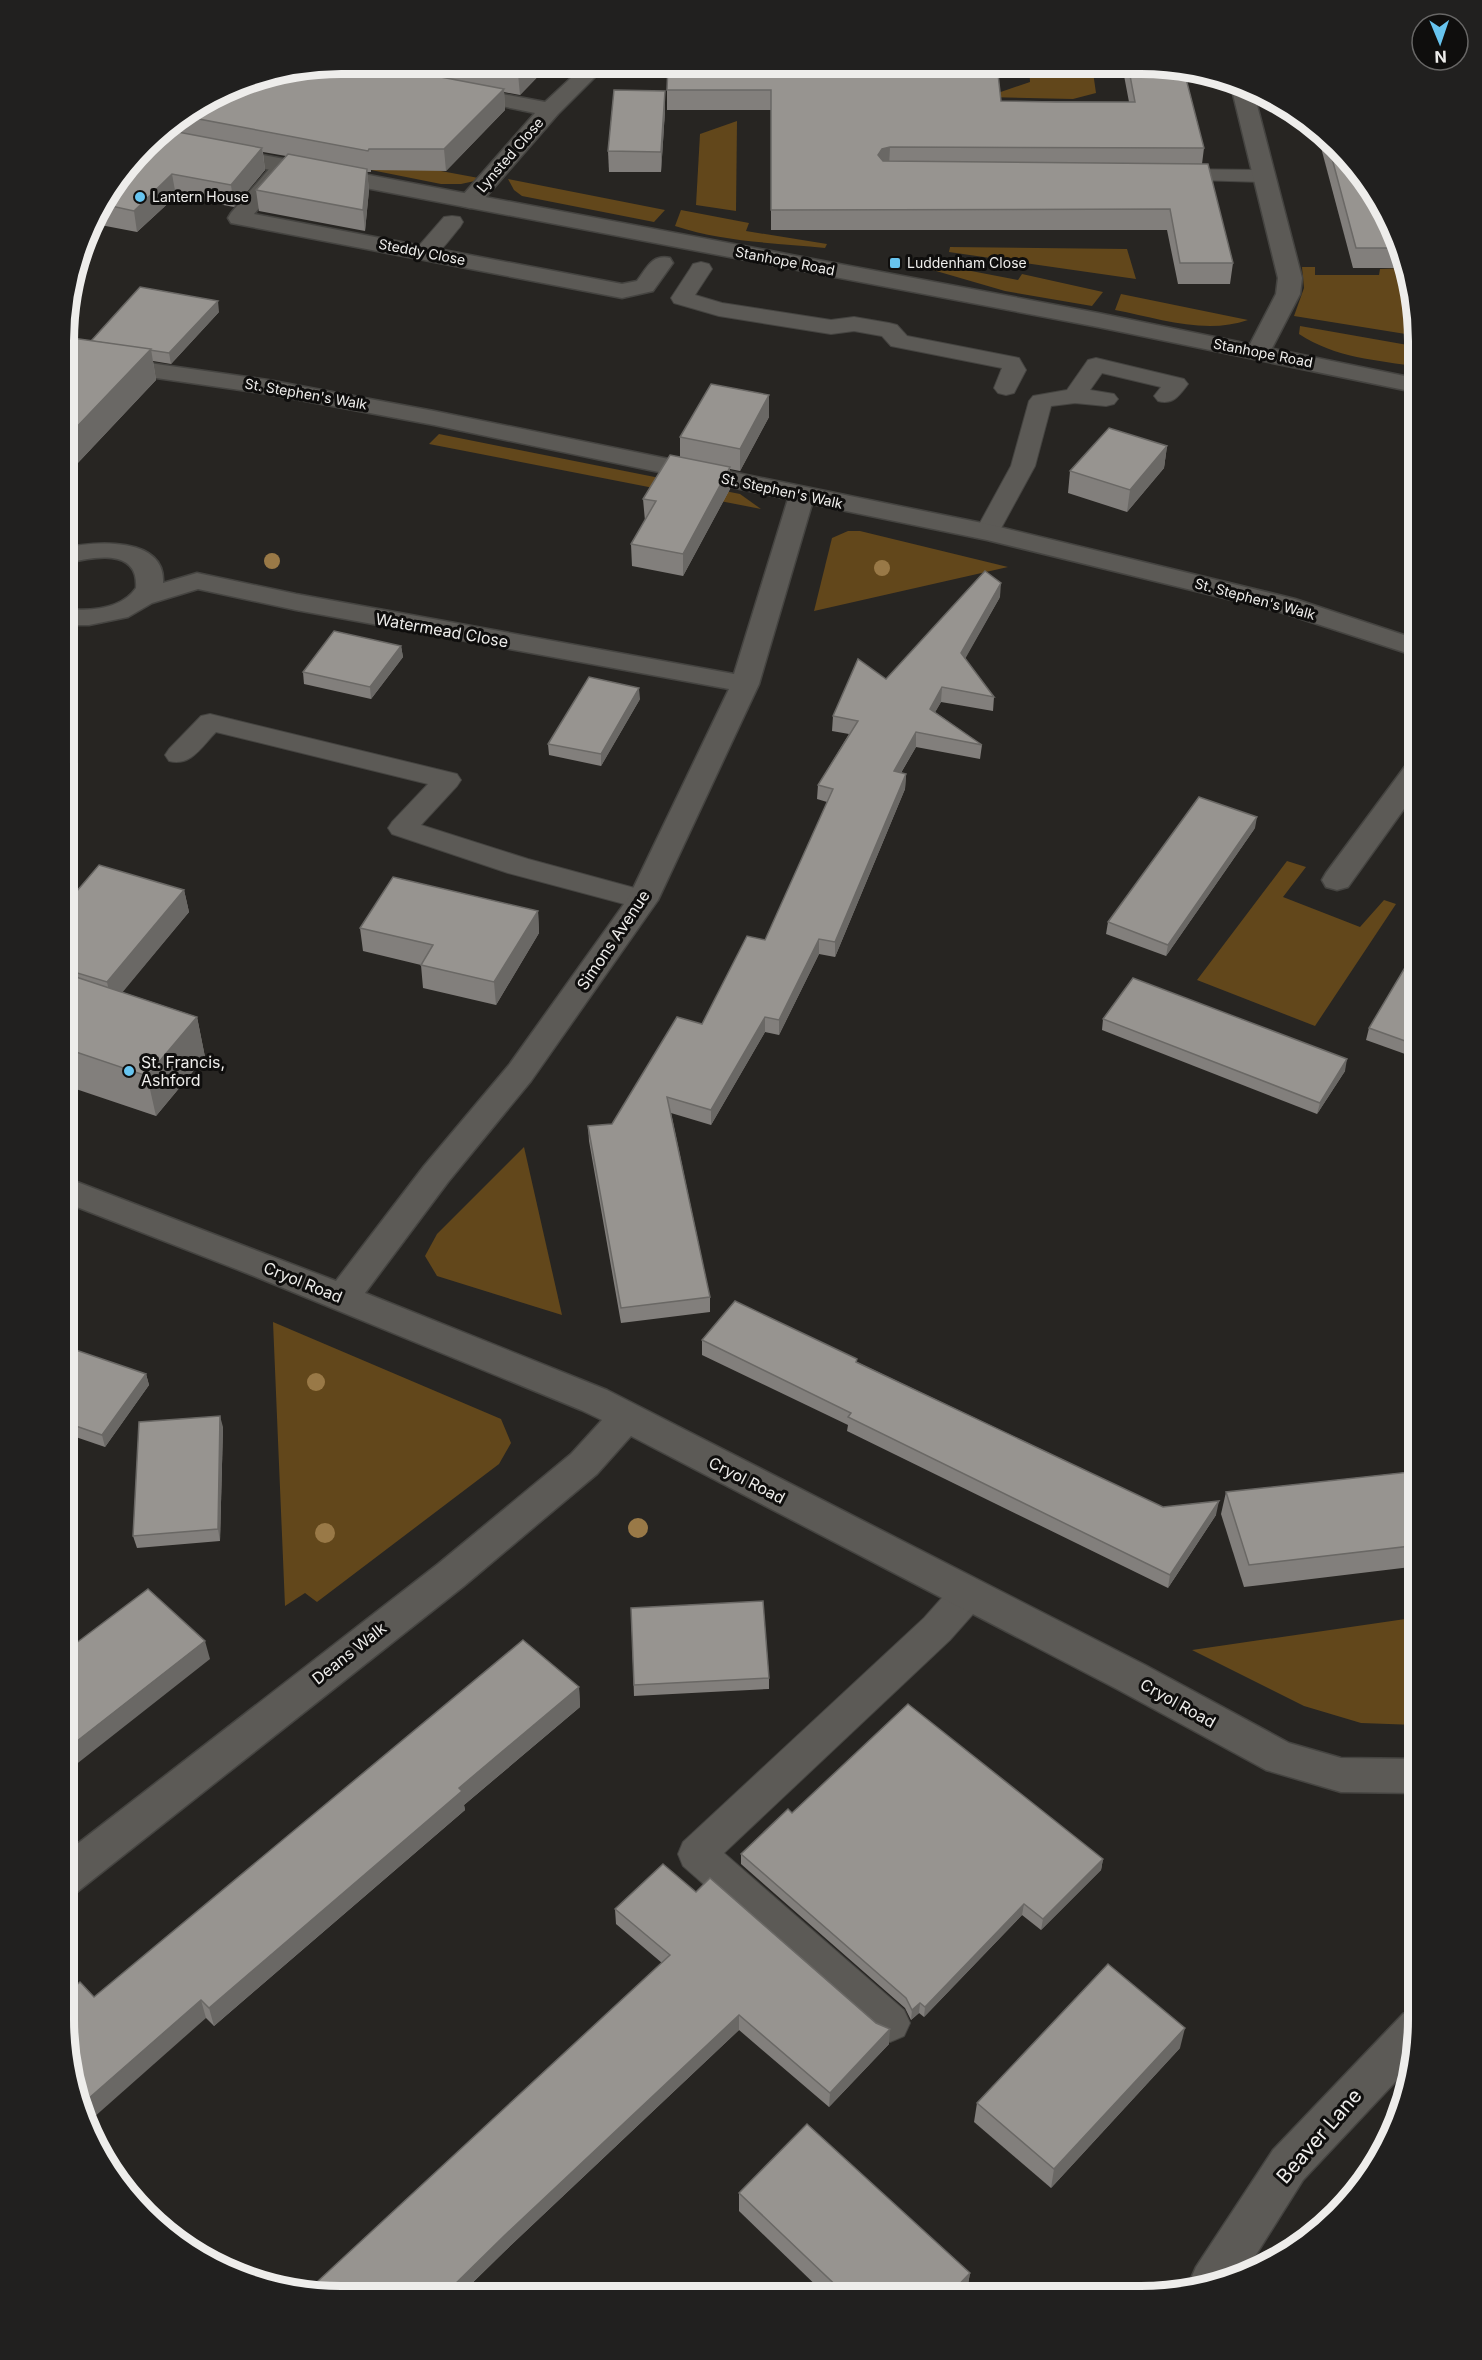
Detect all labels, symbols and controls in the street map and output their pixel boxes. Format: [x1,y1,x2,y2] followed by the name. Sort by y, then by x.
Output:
[1410,12,1470,72] north arrow
[1434,47,1447,67] text: N
[473,114,547,195] street label: Lynsted Close
[152,188,249,205] place label: Lantern House
[133,190,147,204] marker: Lantern House
[377,235,467,268] street label: Steddy Close
[734,243,836,278] street label: Stanhope Road
[907,254,1027,271] place label: Luddenham Close
[888,256,902,270] marker: Luddenham Close
[1212,335,1314,370] street label: Stanhope Road
[244,374,369,413] street label: St. Stephen's Walk
[720,469,845,512] street label: St. Stephen's Walk
[1193,574,1317,623] street label: St. Stephen's Walk
[374,608,510,652] street label: Watermead Close
[572,886,654,994] street label: Simons Avenue
[141,1052,225,1090] place label: St. Francis, Ashford
[122,1064,136,1078] marker: St. Francis, Ashford
[261,1257,345,1307] street label: Cryol Road
[705,1452,789,1508] street label: Cryol Road
[308,1618,390,1688] street label: Deans Walk
[1137,1674,1219,1732] street label: Cryol Road
[1271,2084,1367,2188] street label: Beaver Lane

